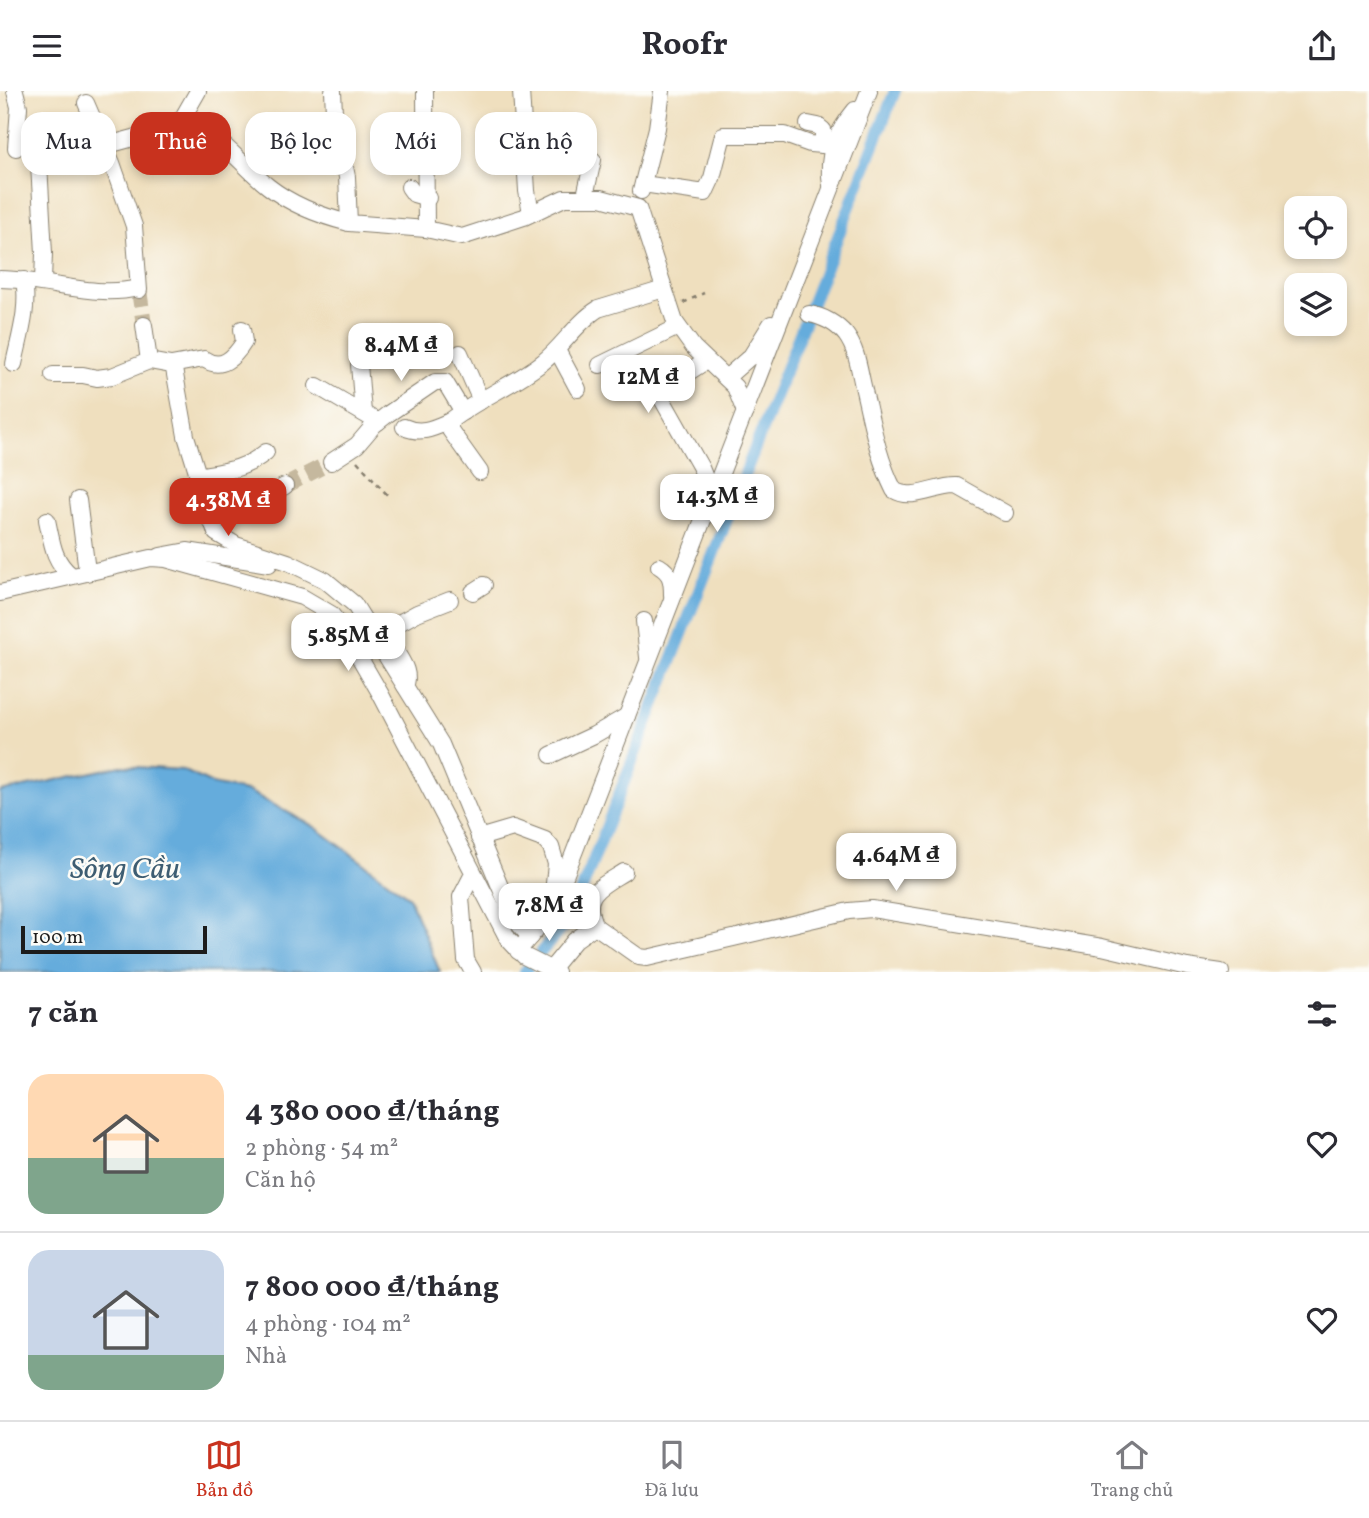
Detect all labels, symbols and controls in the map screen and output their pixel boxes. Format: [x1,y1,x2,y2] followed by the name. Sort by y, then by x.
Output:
[641,24,728,68] text: Roofr
[28,27,66,65] icon: menu
[1303,27,1341,65] icon: share
[21,112,116,175] chip: Mua
[130,112,231,175] chip: Thuê
[245,112,356,175] chip: Bộ lọc
[370,112,461,175] chip: Mới
[475,112,597,175] chip: Căn hộ
[1284,196,1347,336] map controls
[1284,196,1347,259] button: locate
[1284,273,1347,336] button: layers
[344,323,458,383] pin: 8.4M ₫
[364,330,438,362] text: 8.4M ₫
[599,355,697,415] pin: 12M ₫
[617,362,679,394] text: 12M ₫
[652,475,782,534] pin: 14.3M ₫
[163,479,293,538] pin: 4.38M ₫
[676,481,758,513] text: 14.3M ₫
[185,485,271,517] text: 4.38M ₫
[283,613,413,673] pin: 5.85M ₫
[307,620,389,652] text: 5.85M ₫
[831,833,961,893] pin: 4.64M ₫
[852,840,940,872] text: 4.64M ₫
[70,849,180,891] water label: Sông Cầu
[492,883,606,943] pin: 7.8M ₫
[515,890,583,922] text: 7.8M ₫
[21,923,206,955] scale bar
[32,925,83,951] text: 100 m
[28,993,98,1035] text: 7 căn
[1303,995,1341,1033] icon: filters
[245,1091,500,1133] text: 4 380 000 ₫/tháng
[84,1102,168,1186] icon: home
[1303,1125,1341,1163] icon: heart
[245,1133,398,1165] text: 2 phòng · 54 m²
[245,1165,316,1197] text: Căn hộ
[245,1267,499,1309] text: 7 800 000 ₫/tháng
[84,1278,168,1362] icon: home
[1303,1301,1341,1339] icon: heart
[245,1309,411,1341] text: 4 phòng · 104 m²
[245,1341,287,1373] text: Nhà
[196,1436,253,1504] tab: Bản đồ
[644,1436,699,1504] tab: Đã lưu
[1091,1436,1173,1504] tab: Trang chủ

